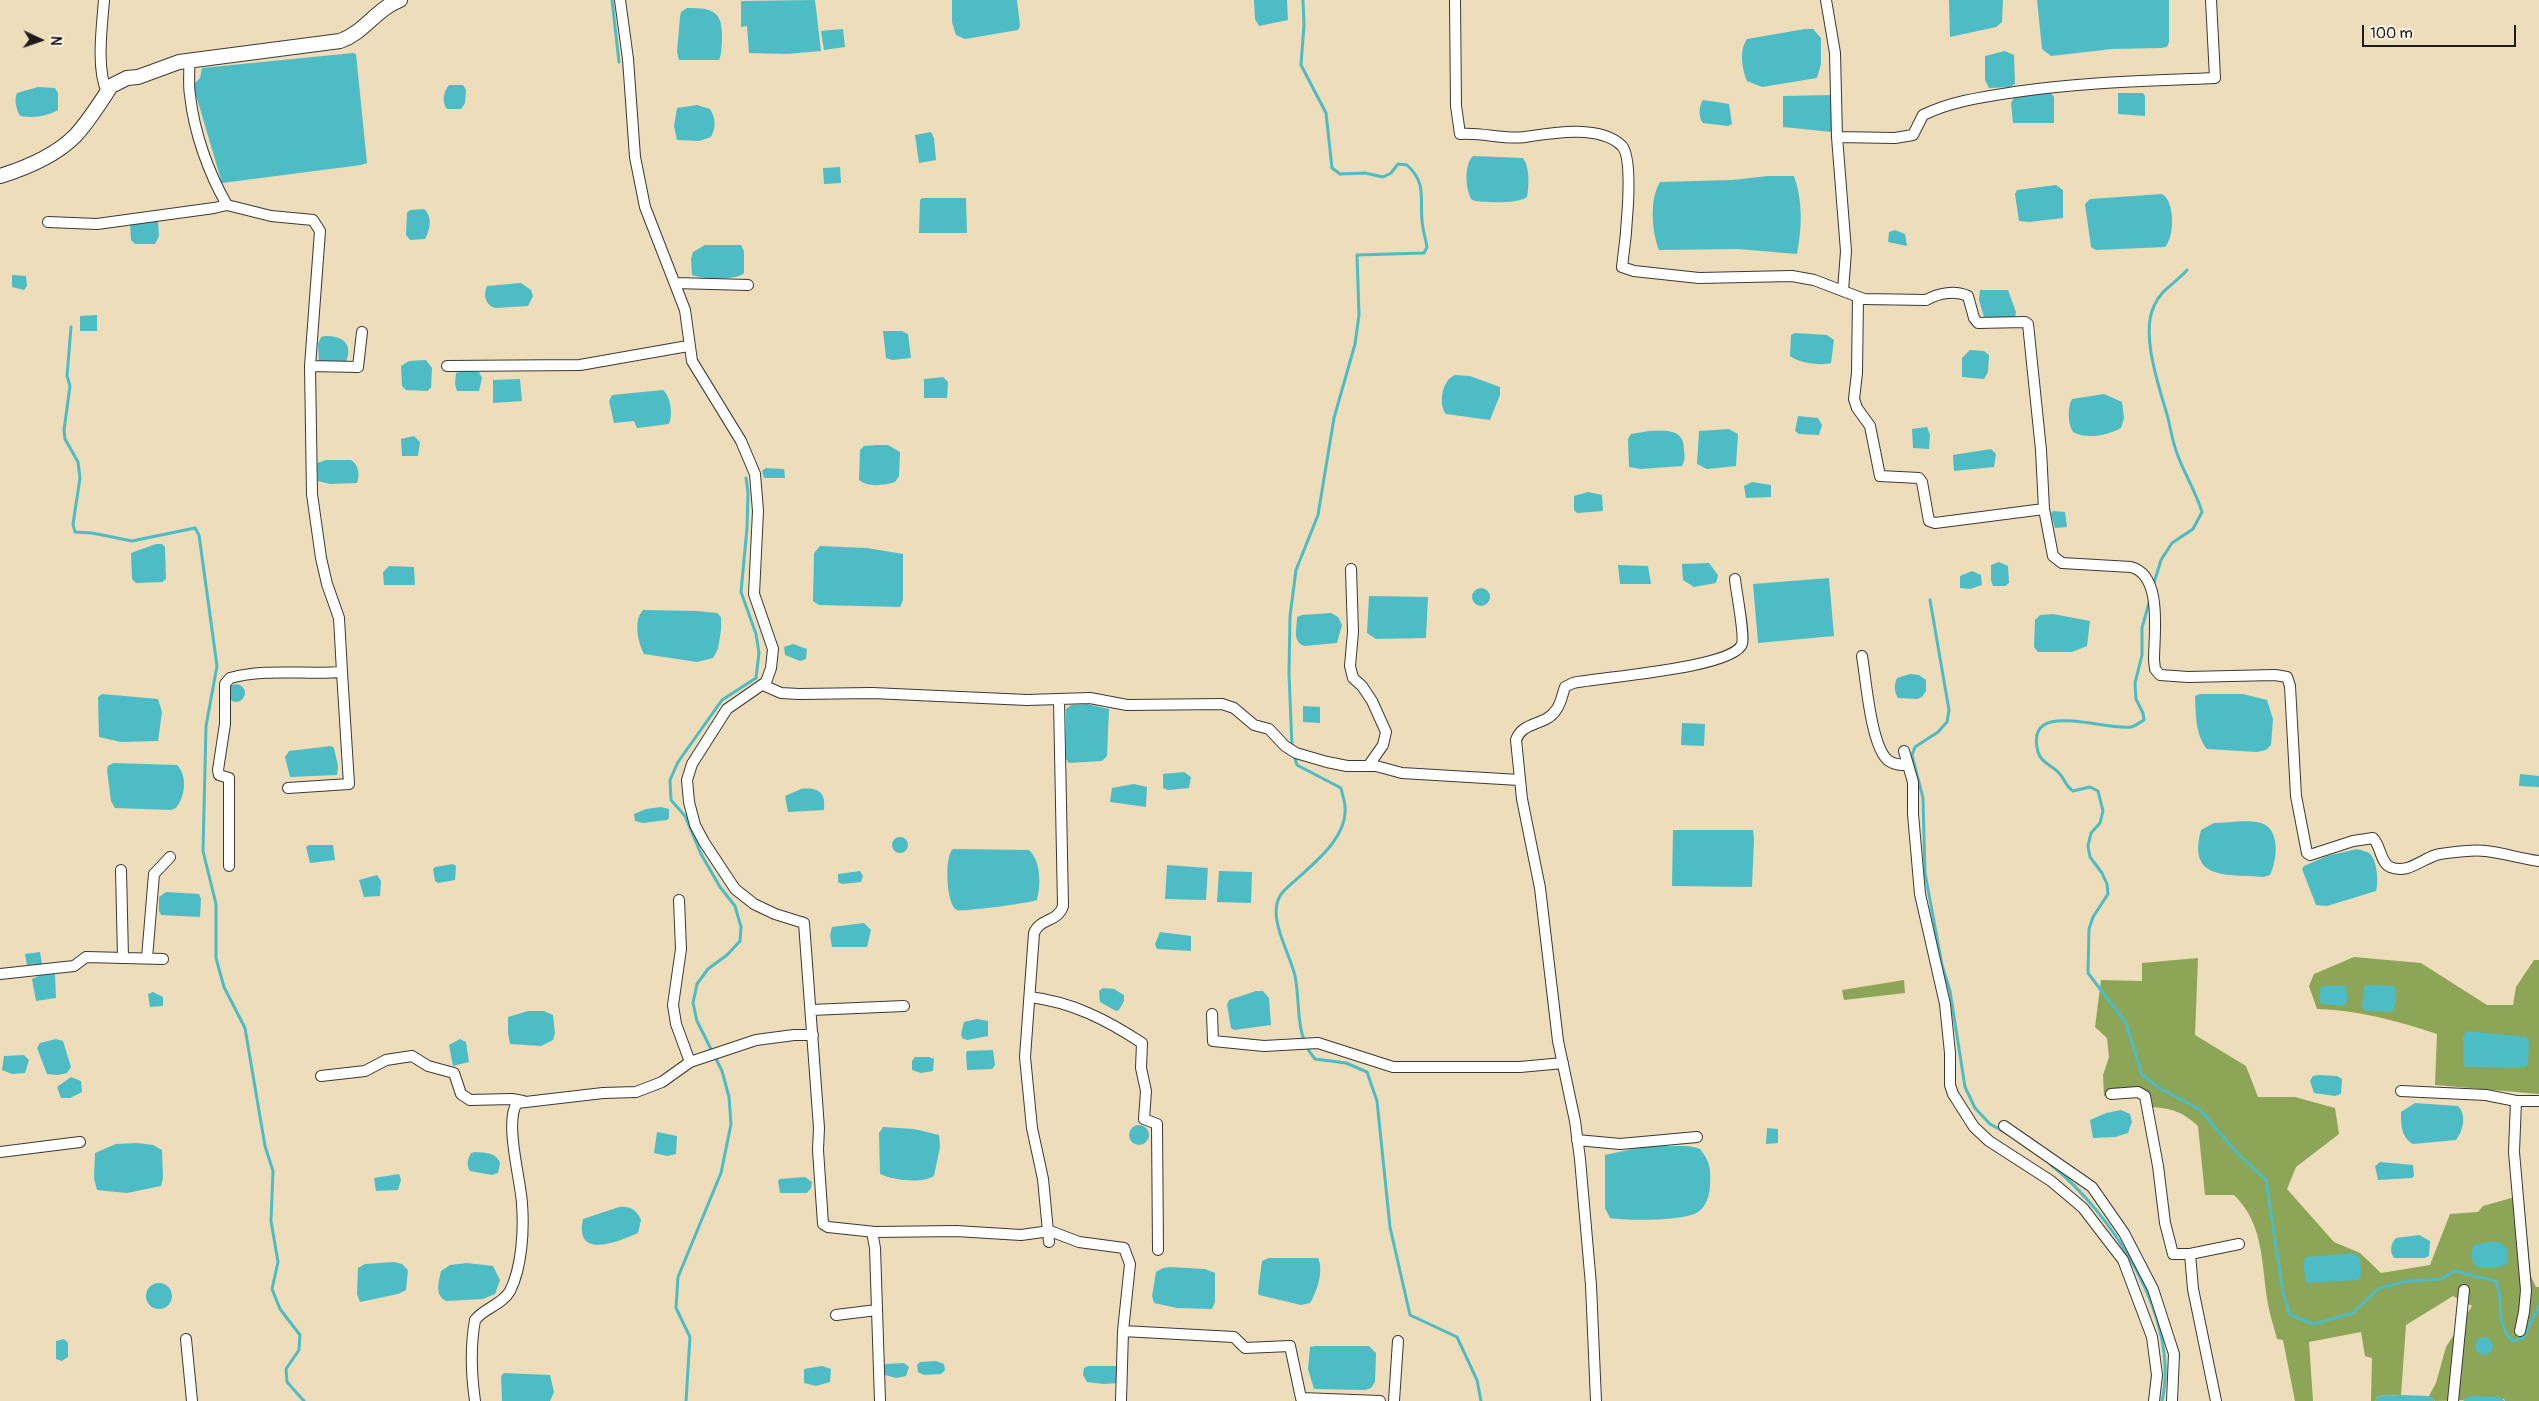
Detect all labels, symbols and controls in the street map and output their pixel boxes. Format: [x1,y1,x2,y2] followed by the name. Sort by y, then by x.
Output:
[15,15,65,65] north arrow
[2364,15,2518,47] scale bar
[2370,24,2413,43] text: 100 m
[47,36,64,46] text: N

